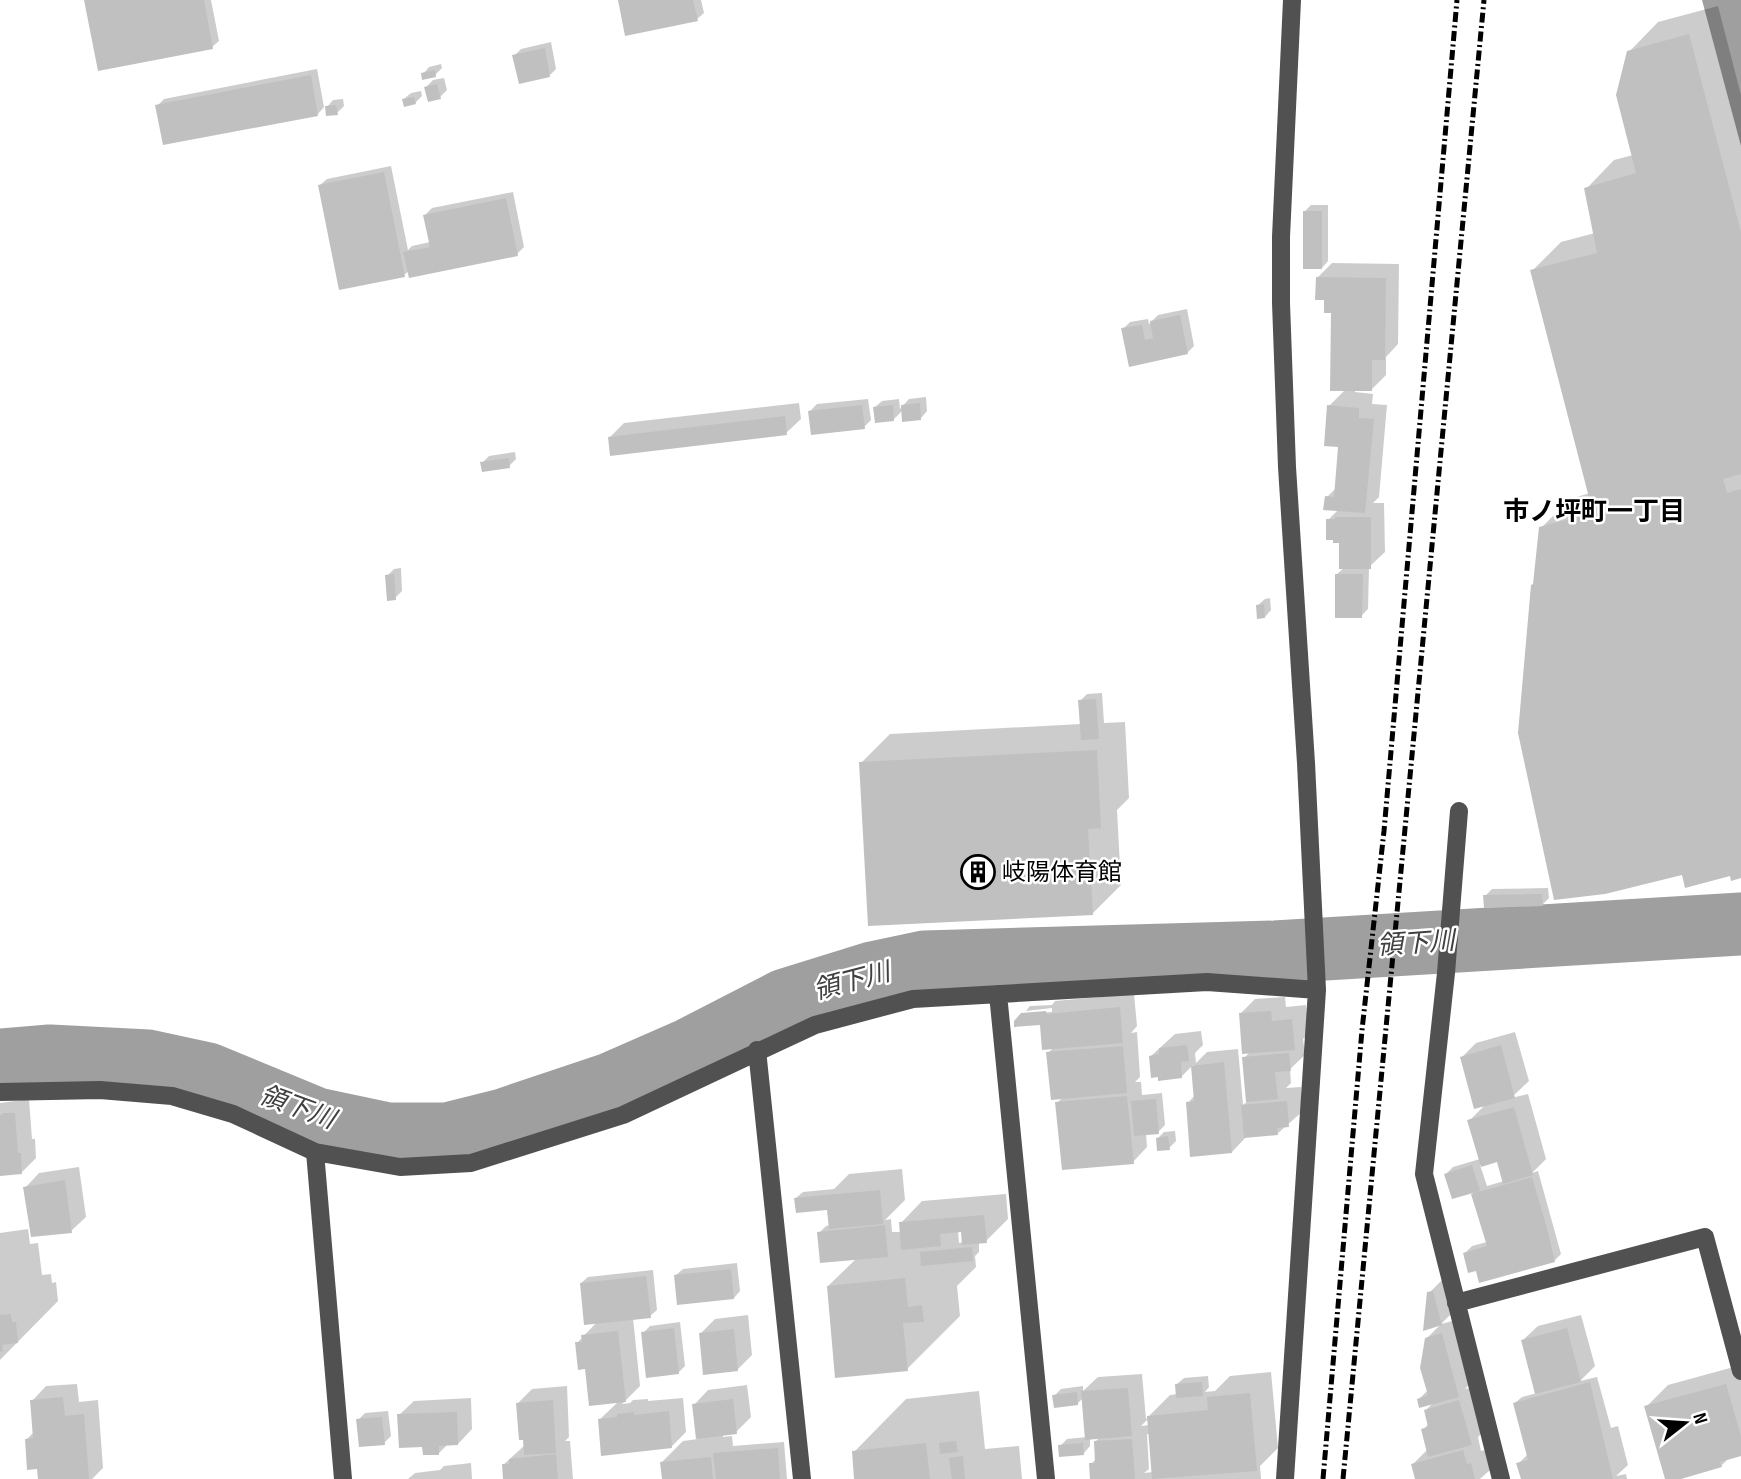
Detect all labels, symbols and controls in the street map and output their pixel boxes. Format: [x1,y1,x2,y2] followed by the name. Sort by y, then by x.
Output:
[1503,497,1685,528] district label: 市ノ坪町一丁目
[959,853,997,891] building icon: 岐陽体育館
[1002,858,1122,887] place label: 岐陽体育館
[1376,926,1459,962] water label: 領下川
[810,956,897,1007] water label: 領下川
[255,1080,342,1137] water label: 領下川
[1650,1388,1720,1458] north arrow
[1687,1410,1712,1427] text: N

